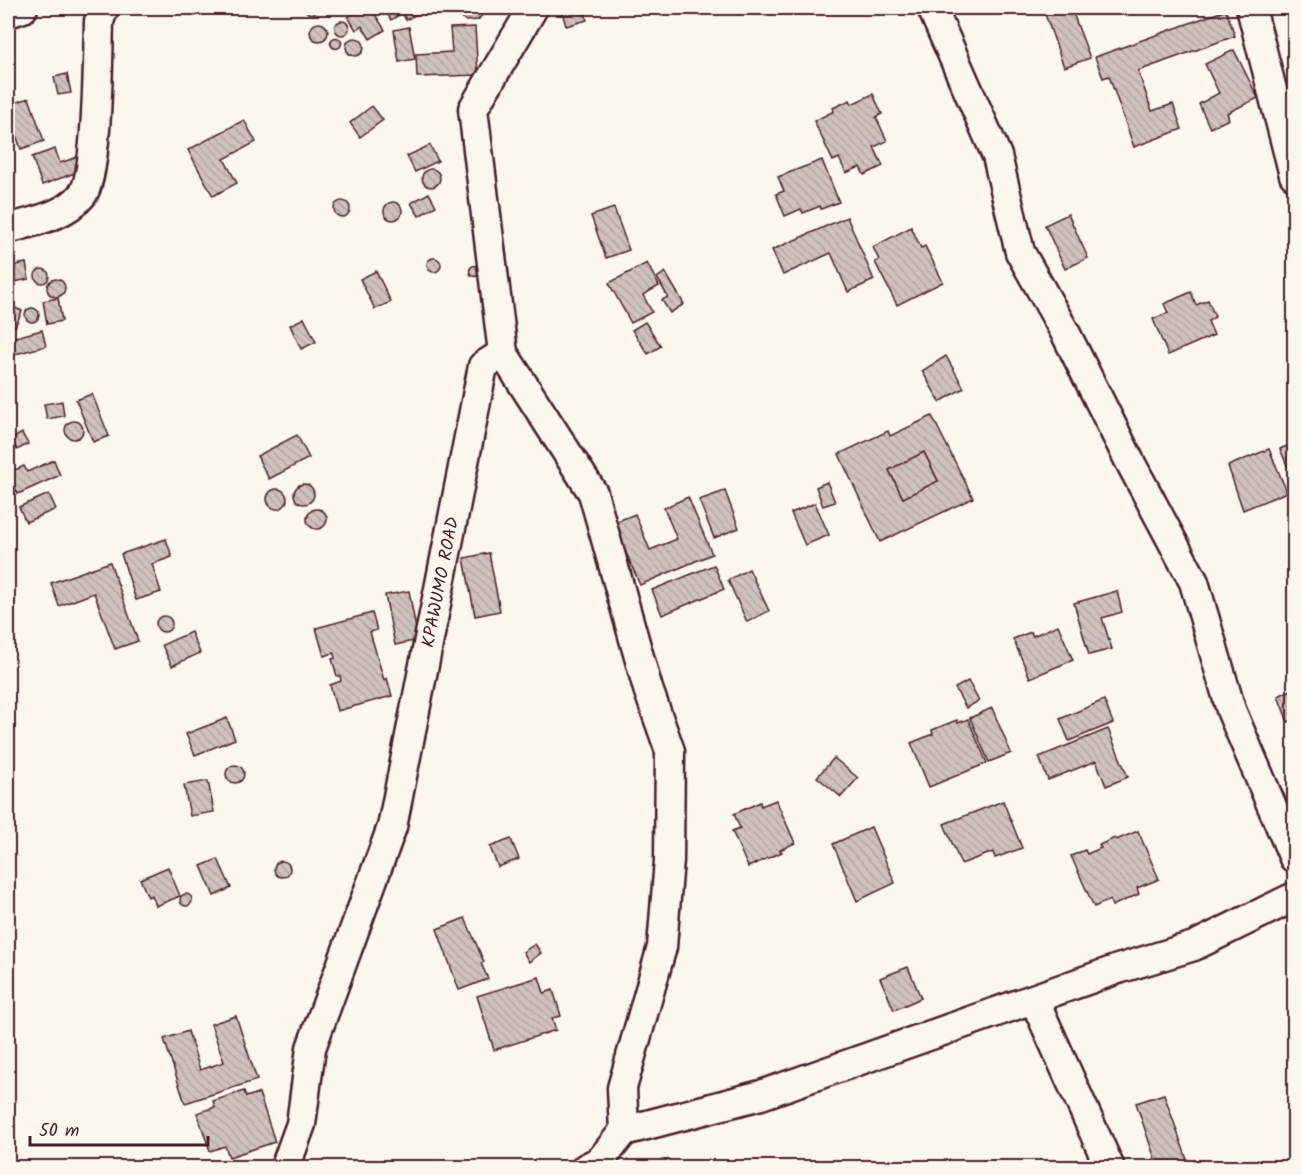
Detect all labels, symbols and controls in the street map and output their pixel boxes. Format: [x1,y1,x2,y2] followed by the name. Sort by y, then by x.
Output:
[415,514,468,650] street label: KPAWUMO ROAD
[30,1109,208,1147] scale bar
[39,1117,79,1146] text: 50 m

